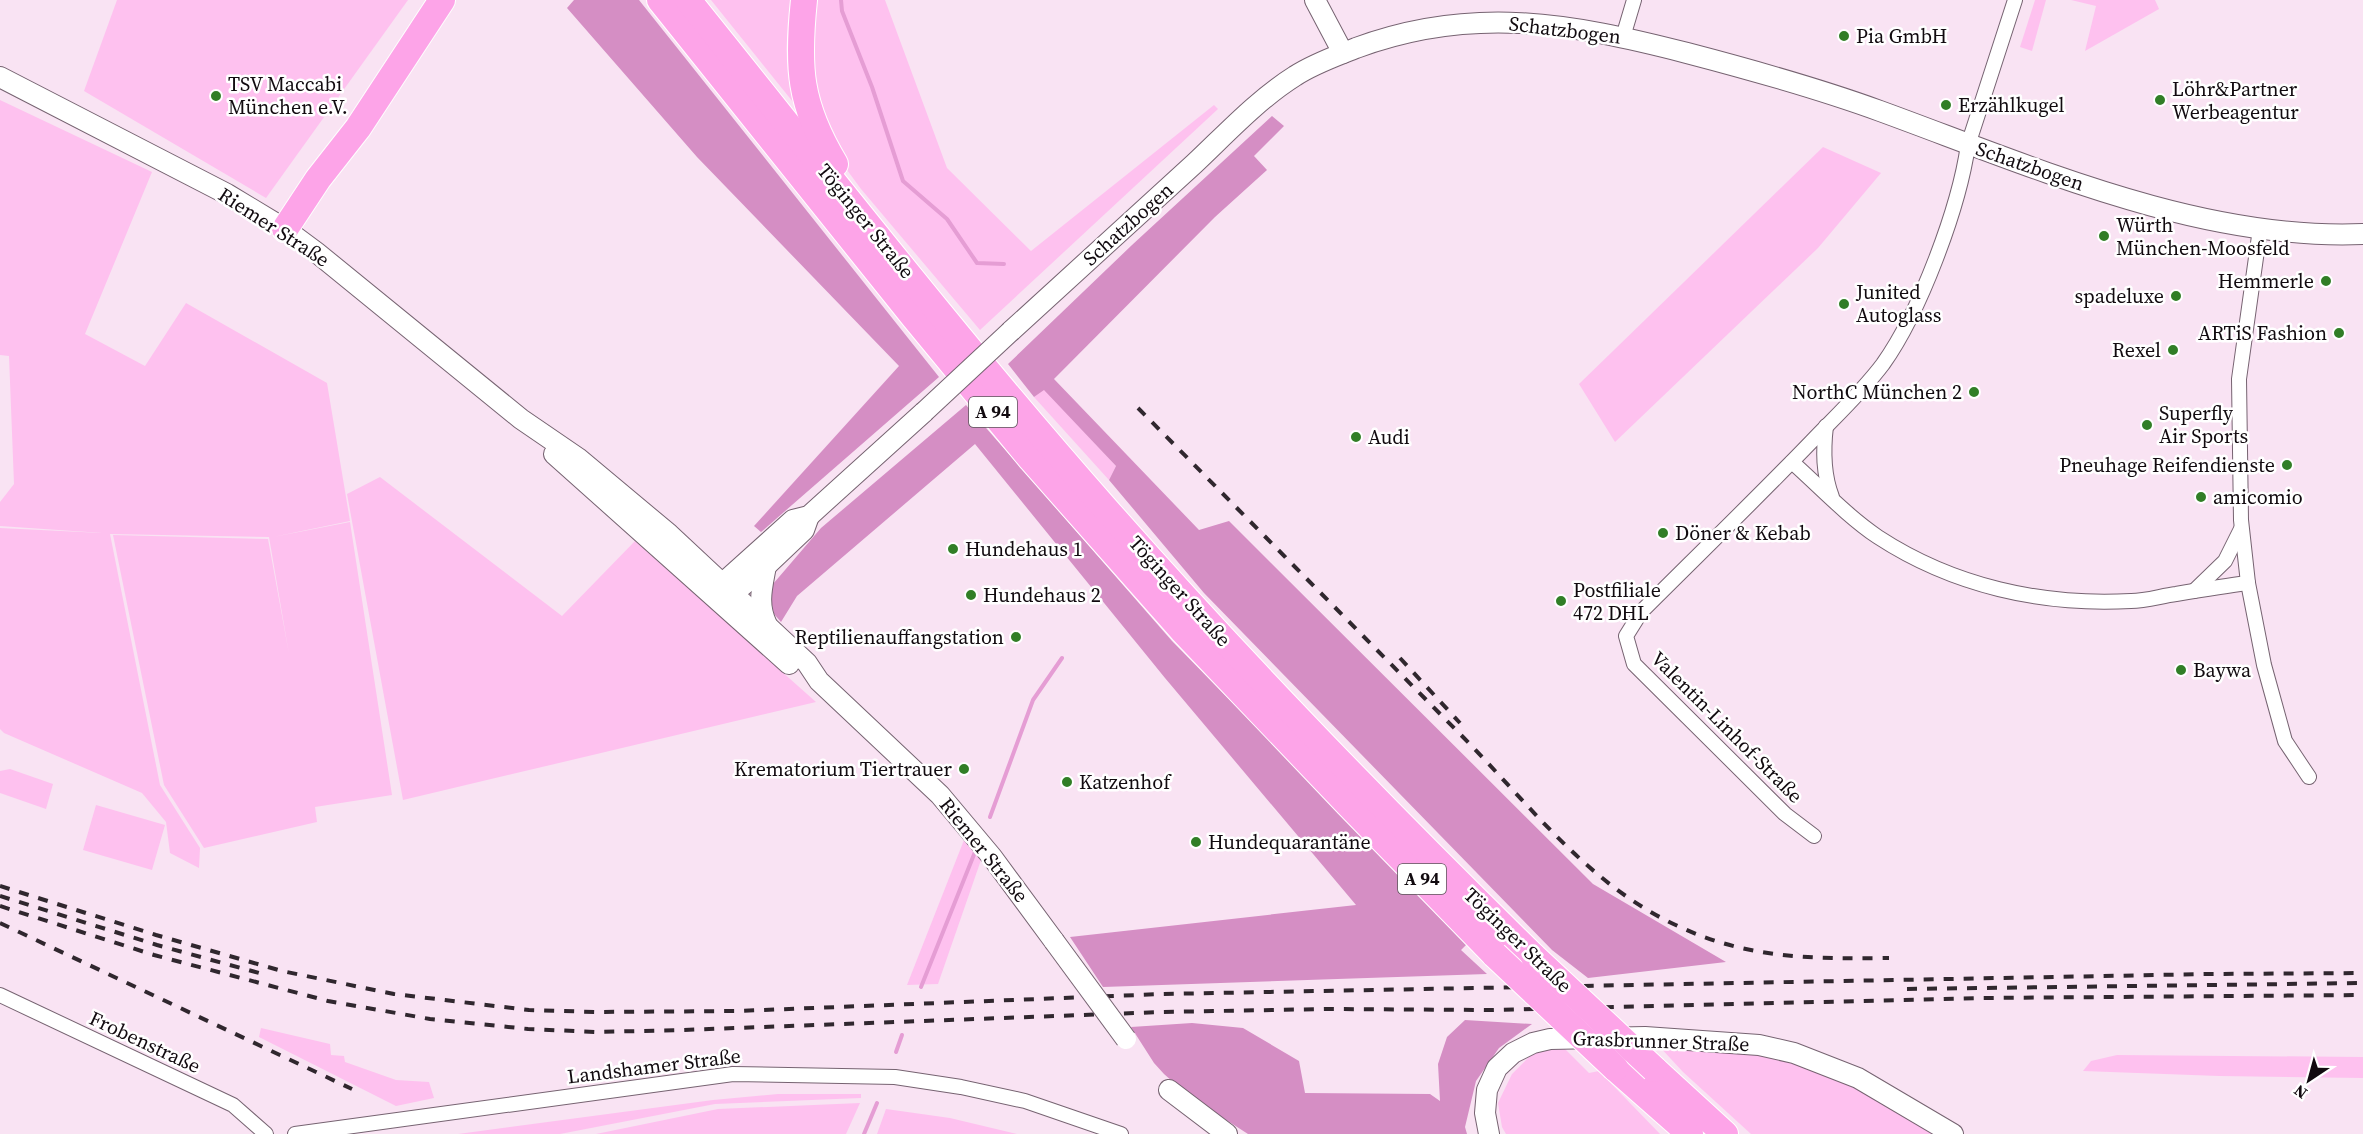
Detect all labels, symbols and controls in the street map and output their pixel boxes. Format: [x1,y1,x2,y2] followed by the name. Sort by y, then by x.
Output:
[1507,9,1623,51] street label: Schatzbogen
[1856,22,1947,50] place label: Pia GmbH
[1837,29,1851,43] marker: Pia GmbH
[228,70,348,121] place label: TSV Maccabi München e.V.
[2172,75,2299,126] place label: Löhr&Partner Werbeagentur
[209,89,223,103] marker: TSV Maccabi München e.V.
[1958,91,2064,119] place label: Erzählkugel
[2153,93,2167,107] marker: Löhr&Partner Werbeagentur
[1939,98,1953,112] marker: Erzählkugel
[1972,134,2088,198] street label: Schatzbogen
[811,158,921,284] street label: Töginger Straße
[1077,176,1179,272] street label: Schatzbogen
[213,181,335,273] street label: Riemer Straße
[2116,211,2290,262] place label: Würth München-Moosfeld
[2097,229,2111,243] marker: Würth München-Moosfeld
[2218,267,2314,295] place label: Hemmerle
[2319,274,2333,288] marker: Hemmerle
[1855,278,1941,329] place label: Junited Autoglass
[2075,282,2164,310] place label: spadeluxe
[2169,289,2183,303] marker: spadeluxe
[1837,297,1851,311] marker: Junited Autoglass
[2198,319,2327,347] place label: ARTiS Fashion
[2332,326,2346,340] marker: ARTiS Fashion
[2112,336,2161,364] place label: Rexel
[2166,343,2180,357] marker: Rexel
[1792,378,1962,406] place label: NorthC München 2
[1967,385,1981,399] marker: NorthC München 2
[969,397,1017,427] road number: A 94
[2159,399,2248,450] place label: Superfly Air Sports
[2140,418,2154,432] marker: Superfly Air Sports
[1368,423,1410,451] place label: Audi
[1349,430,1363,444] marker: Audi
[2059,451,2275,479] place label: Pneuhage Reifendienste
[2280,458,2294,472] marker: Pneuhage Reifendienste
[2213,483,2303,511] place label: amicomio
[2194,490,2208,504] marker: amicomio
[1675,519,1811,547] place label: Döner & Kebab
[1656,526,1670,540] marker: Döner & Kebab
[1123,529,1237,653] street label: Töginger Straße
[965,535,1083,563] place label: Hundehaus 1
[946,542,960,556] marker: Hundehaus 1
[1573,576,1661,627] place label: Postfiliale 472 DHL
[983,581,1101,609] place label: Hundehaus 2
[964,588,978,602] marker: Hundehaus 2
[1554,594,1568,608] marker: Postfiliale 472 DHL
[795,623,1004,651] place label: Reptilienauffangstation
[1009,630,1023,644] marker: Reptilienauffangstation
[1645,645,1809,809] street label: Valentin-Linhof-Straße
[2193,656,2252,684] place label: Baywa
[2174,663,2188,677] marker: Baywa
[734,755,953,783] place label: Krematorium Tiertrauer
[957,762,971,776] marker: Krematorium Tiertrauer
[1079,768,1172,796] place label: Katzenhof
[1060,775,1074,789] marker: Katzenhof
[933,792,1035,908] street label: Riemer Straße
[1208,828,1371,856] place label: Hundequarantäne
[1189,835,1203,849] marker: Hundequarantäne
[1398,864,1446,894] road number: A 94
[1458,881,1578,999] street label: Töginger Straße
[85,1004,205,1080] street label: Frobenstraße
[1572,1024,1750,1058] street label: Grasbrunner Straße
[566,1041,742,1091] street label: Landshamer Straße
[2279,1050,2339,1110] north arrow
[2289,1080,2311,1104] text: N

